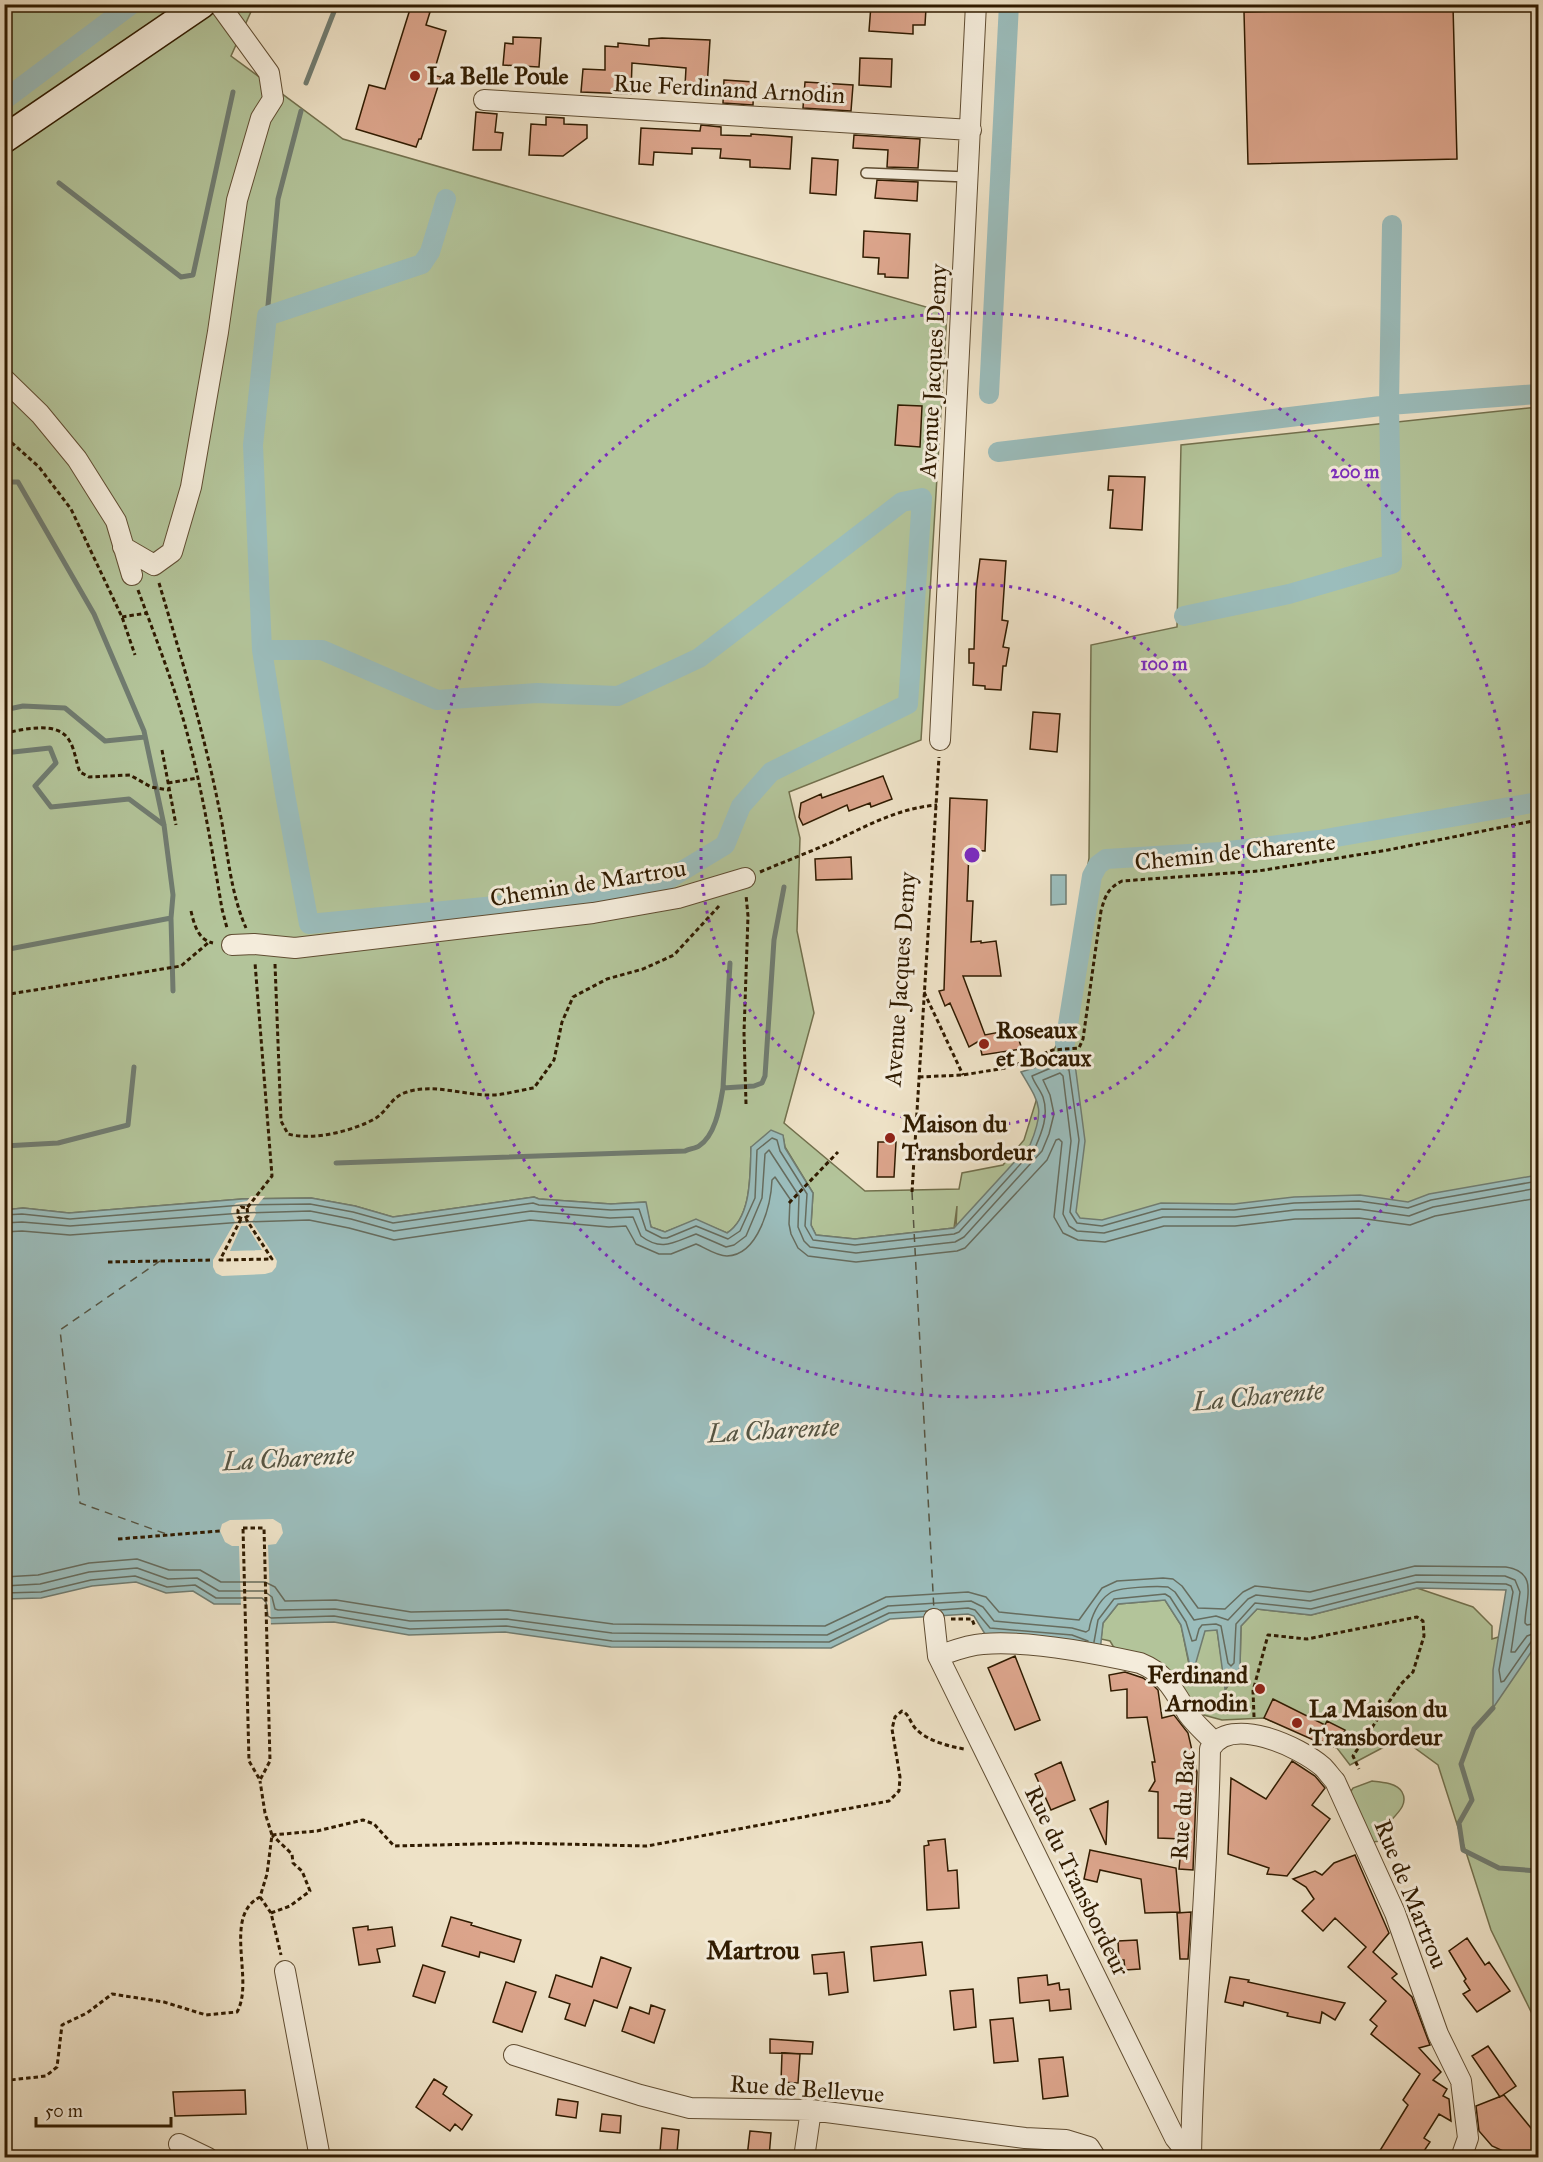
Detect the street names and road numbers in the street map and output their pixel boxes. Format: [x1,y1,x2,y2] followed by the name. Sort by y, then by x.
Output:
[612,68,846,110] street label: Rue Ferdinand Arnodin
[912,262,954,480] street label: Avenue Jacques Demy
[1133,827,1337,877] street label: Chemin de Charente
[488,853,688,913] street label: Chemin de Martrou
[877,870,923,1088] street label: Avenue Jacques Demy
[1164,1749,1202,1861] street label: Rue du Bac
[1018,1781,1136,1981] street label: Rue du Transbordeur
[1367,1815,1455,1973] street label: Rue de Martrou
[729,2069,885,2109] street label: Rue de Bellevue

